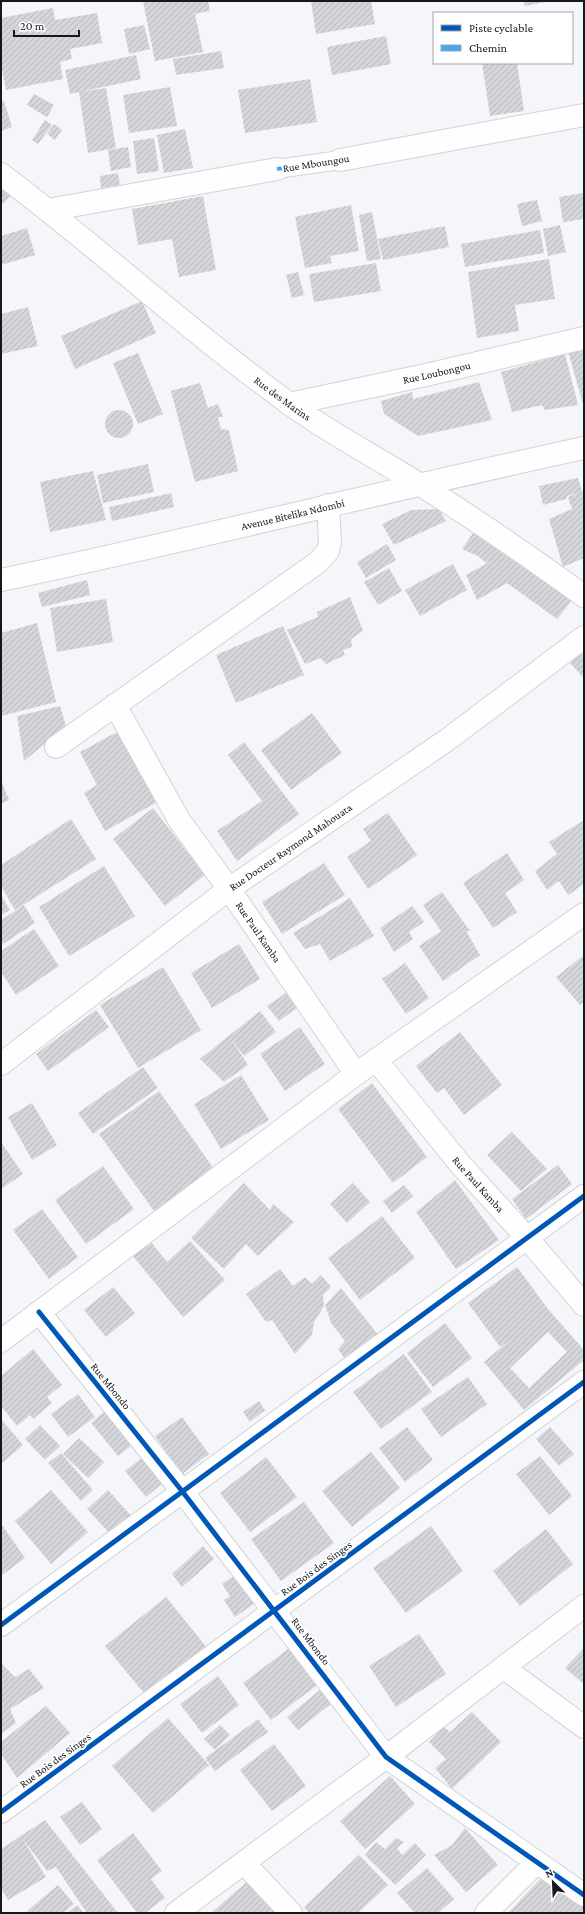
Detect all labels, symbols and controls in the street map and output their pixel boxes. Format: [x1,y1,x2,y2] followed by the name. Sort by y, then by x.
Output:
[14,12,79,38] scale bar
[433,12,573,64] legend
[20,19,45,33] text: 20 m
[469,21,533,35] text: Piste cyclable
[469,41,508,55] text: Chemin
[282,152,350,175] street label: Rue Mboungou
[402,359,472,386] street label: Rue Loubongou
[252,374,313,423] street label: Rue des Marins
[240,496,346,532] street label: Avenue Bitelika Ndombi
[227,801,354,893] street label: Rue Docteur Raymond Mahouata
[234,899,284,965] street label: Rue Paul Kamba
[450,1154,507,1215] street label: Rue Paul Kamba
[89,1360,134,1412] street label: Rue Mbondo
[278,1538,354,1599] street label: Rue Bois des Singes
[289,1615,333,1667] street label: Rue Mbondo
[17,1730,93,1791] street label: Rue Bois des Singes
[533,1862,573,1902] north arrow
[543,1866,555,1880] text: N

